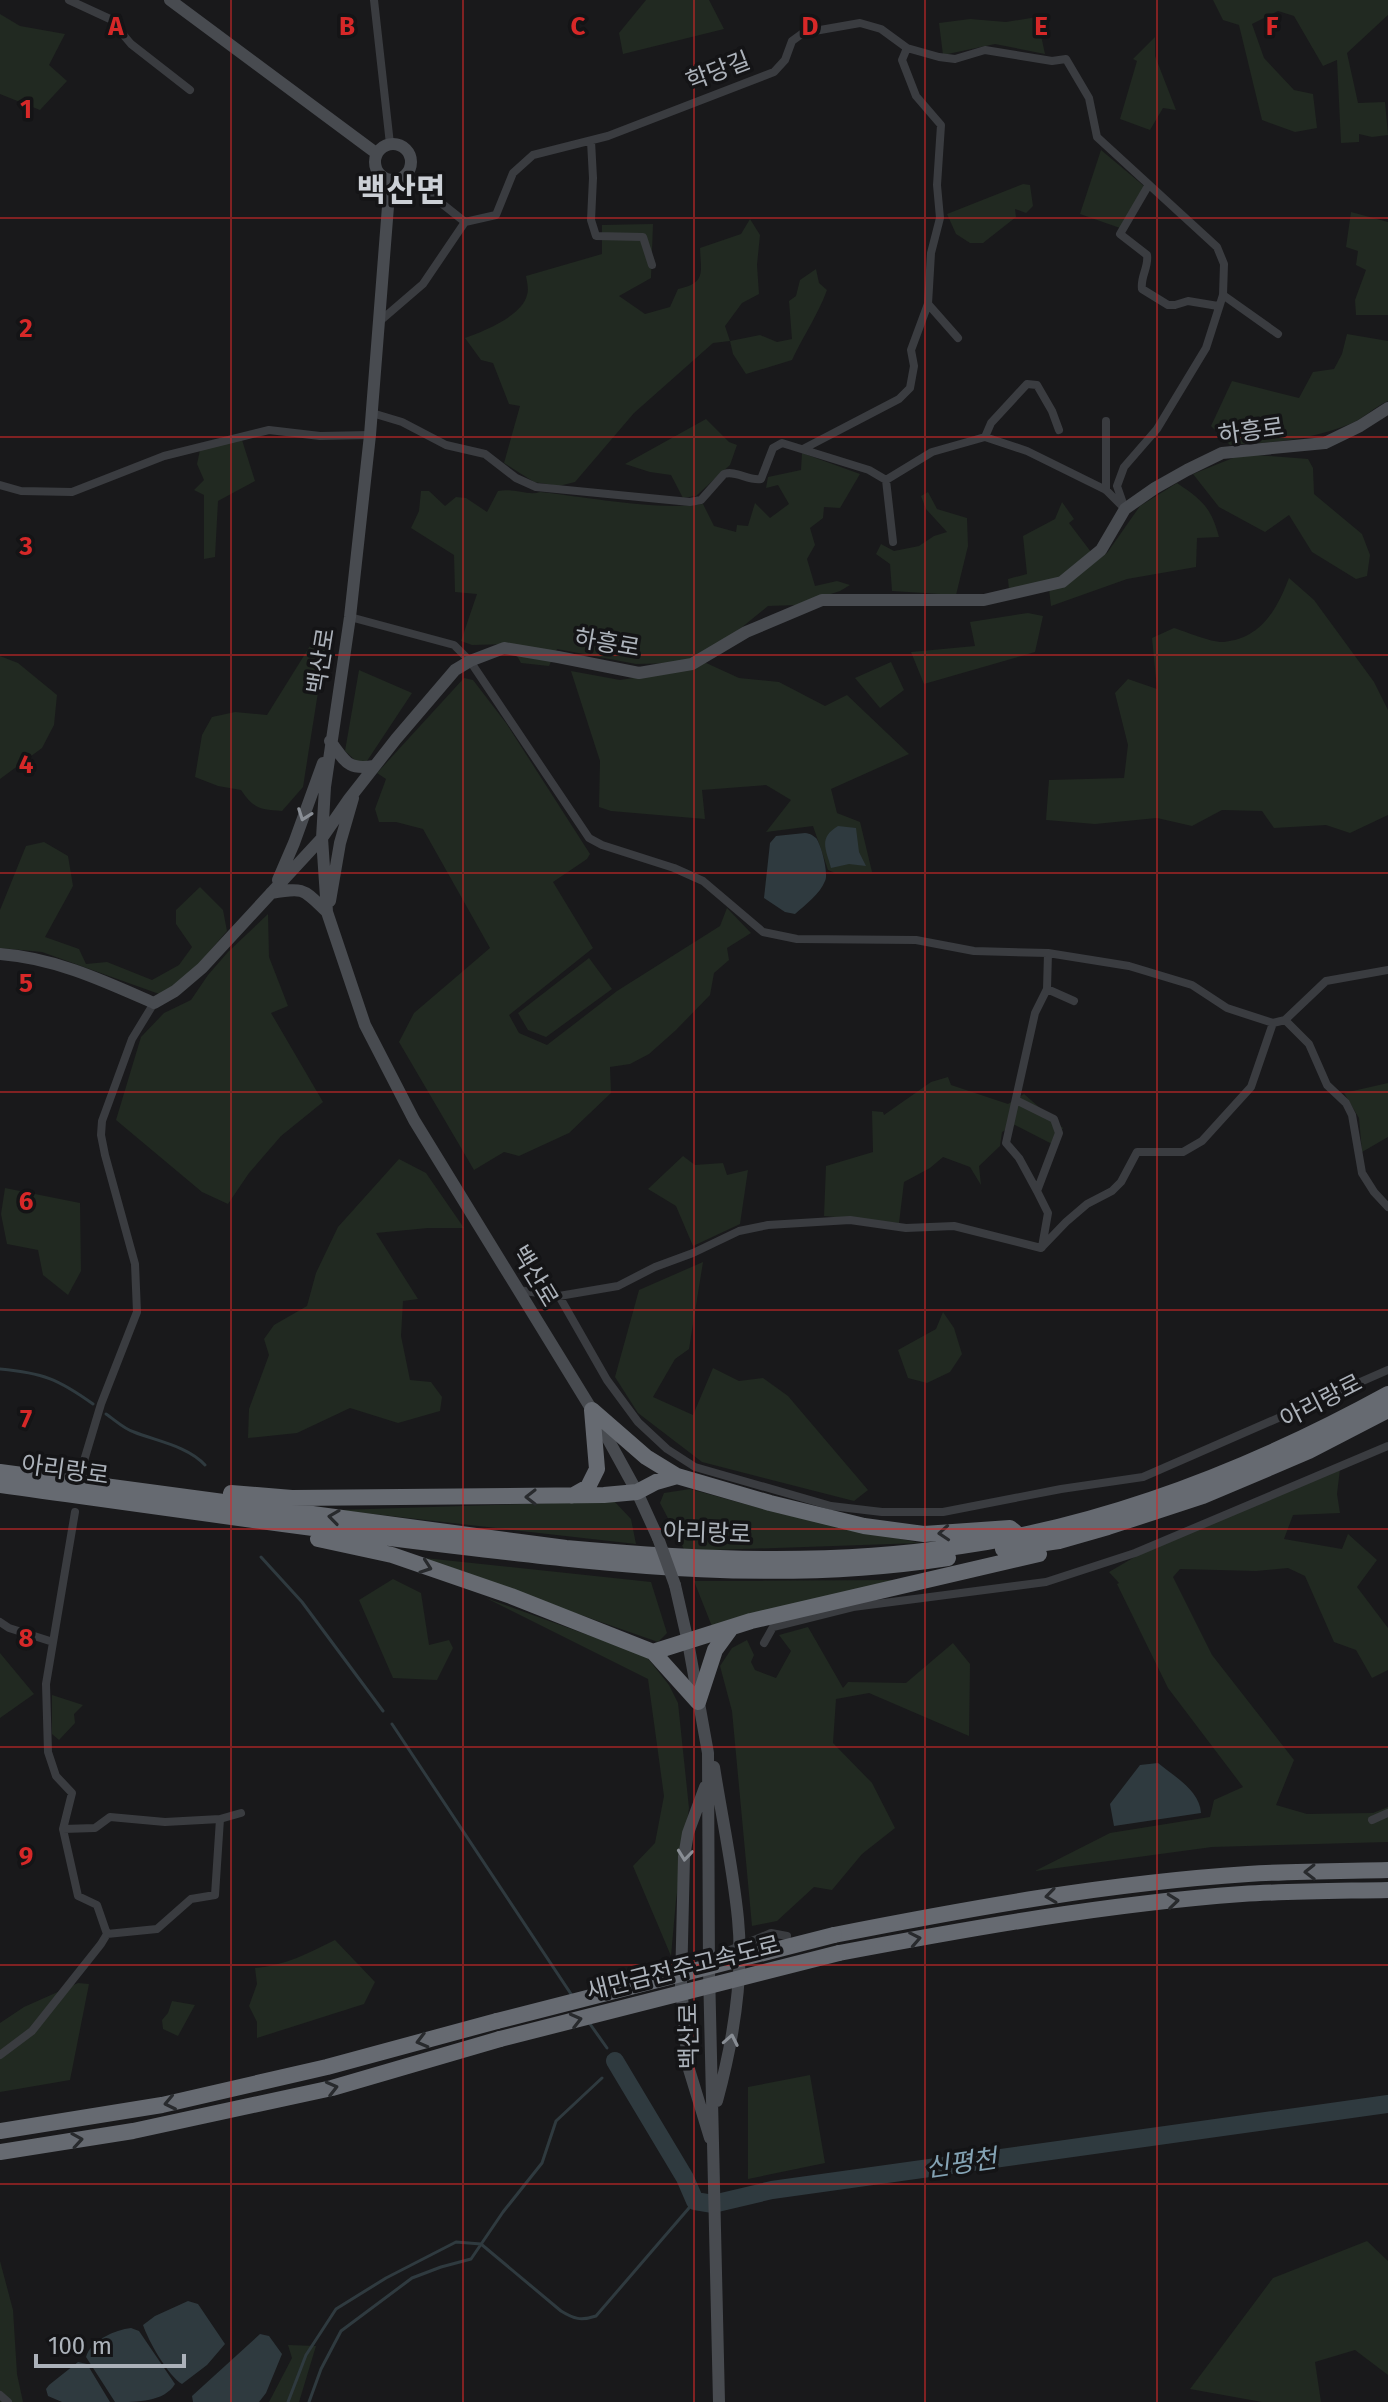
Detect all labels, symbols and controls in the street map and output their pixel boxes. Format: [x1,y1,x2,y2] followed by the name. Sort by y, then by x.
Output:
[107,11,124,42] text: A
[339,11,355,42] text: B
[571,11,586,42] text: C
[802,11,819,42] text: D
[1034,11,1048,42] text: E
[1266,11,1279,42] text: F
[682,46,754,96] street label: 학당길
[20,94,32,125] text: 1
[357,171,445,209] district label: 백산면
[19,313,33,344] text: 2
[1216,413,1286,449] street label: 하흥로
[18,531,33,562] text: 3
[572,623,642,663] street label: 하흥로
[302,626,340,696] street label: 백산로
[19,749,34,780] text: 4
[298,807,314,821] one-way arrow
[19,968,33,999] text: 5
[19,1186,34,1217] text: 6
[506,1240,564,1312] street label: 백산로
[1275,1368,1367,1434] street label: 아리랑로
[20,1404,32,1435] text: 7
[19,1450,111,1490] street label: 아리랑로
[524,1488,537,1506] one-way arrow
[327,1509,341,1526] one-way arrow
[662,1517,752,1549] street label: 아리랑로
[937,1524,950,1541] one-way arrow
[419,1557,433,1574] one-way arrow
[18,1623,34,1654] text: 8
[19,1841,33,1872] text: 9
[676,1848,693,1861] one-way arrow
[1303,1863,1316,1881] one-way arrow
[1044,1887,1058,1904] one-way arrow
[1167,1893,1180,1910] one-way arrow
[583,1930,783,2006] street label: 새만금전주고속도로
[909,1931,922,1948] one-way arrow
[674,2003,704,2069] street label: 백산로
[568,2012,582,2029] one-way arrow
[416,2032,430,2049] one-way arrow
[722,2033,739,2046] one-way arrow
[324,2080,338,2097] one-way arrow
[163,2094,176,2111] one-way arrow
[70,2132,84,2149] one-way arrow
[923,2143,1002,2184] water label: 신평천
[36,2318,184,2368] scale bar
[48,2332,112,2360] text: 100 m

